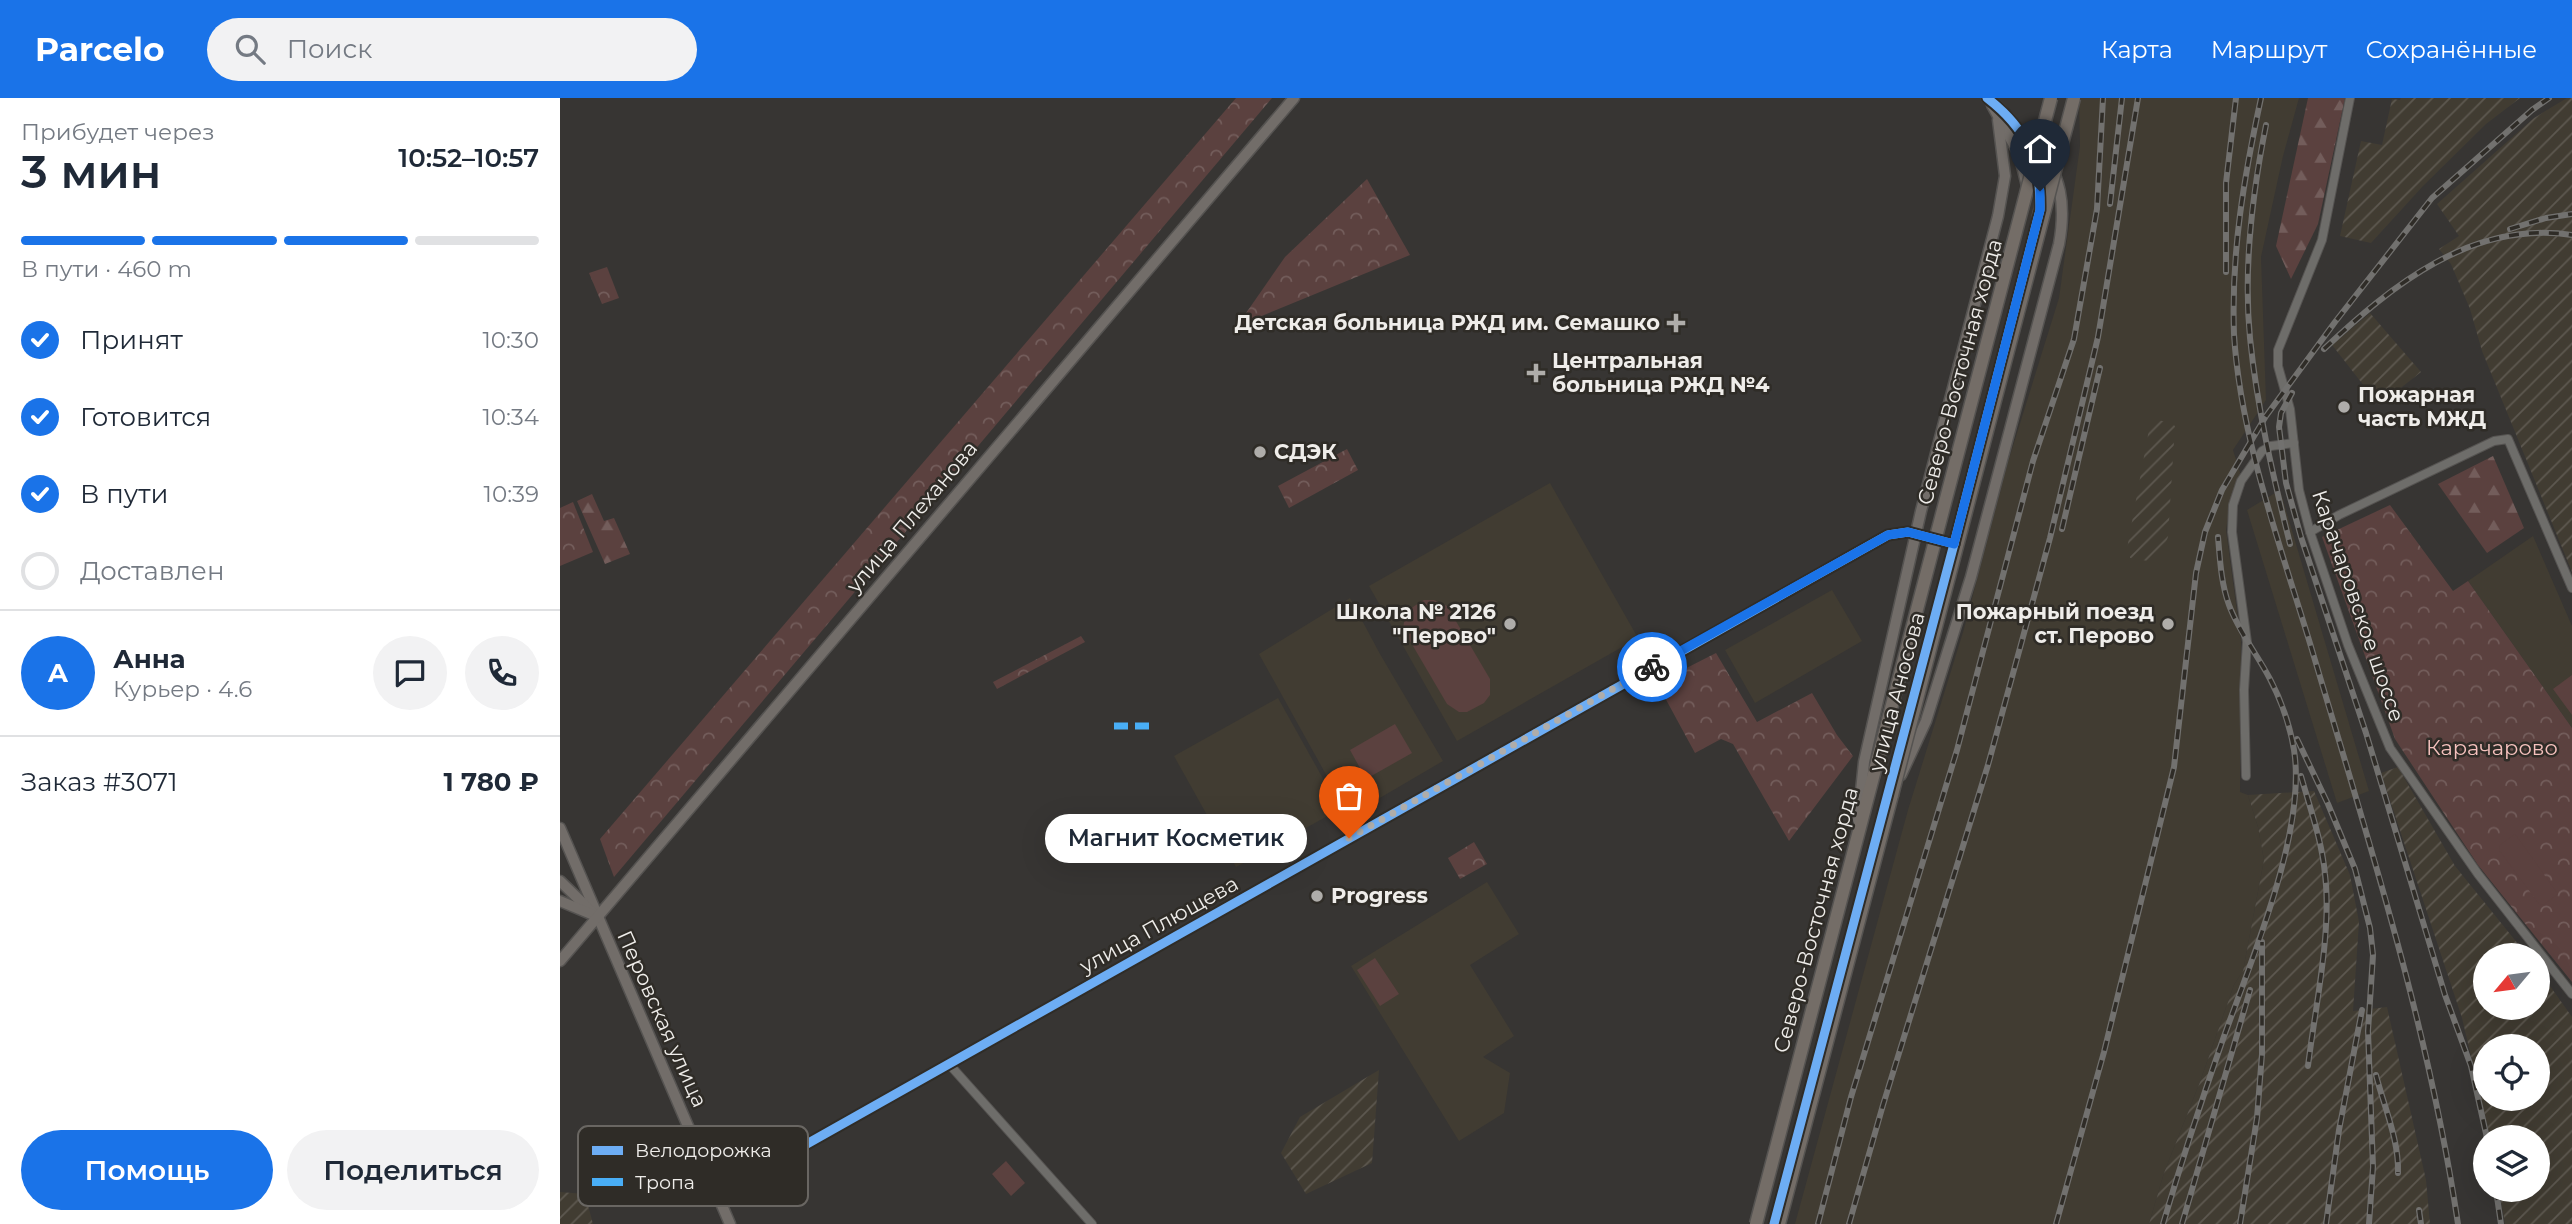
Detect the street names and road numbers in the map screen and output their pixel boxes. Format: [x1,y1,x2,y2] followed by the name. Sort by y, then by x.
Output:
[1912,236,2007,508] street label: Северо-Восточная хорда
[840,436,982,598] street label: улица Плеханова
[2307,487,2410,725] street label: Карачаровское шоссе
[1863,609,1930,775] street label: улица Аносова
[1768,784,1863,1056] street label: Северо-Восточная хорда
[1074,871,1242,979] street label: улица Плющева
[612,927,713,1111] street label: Перовская улица

